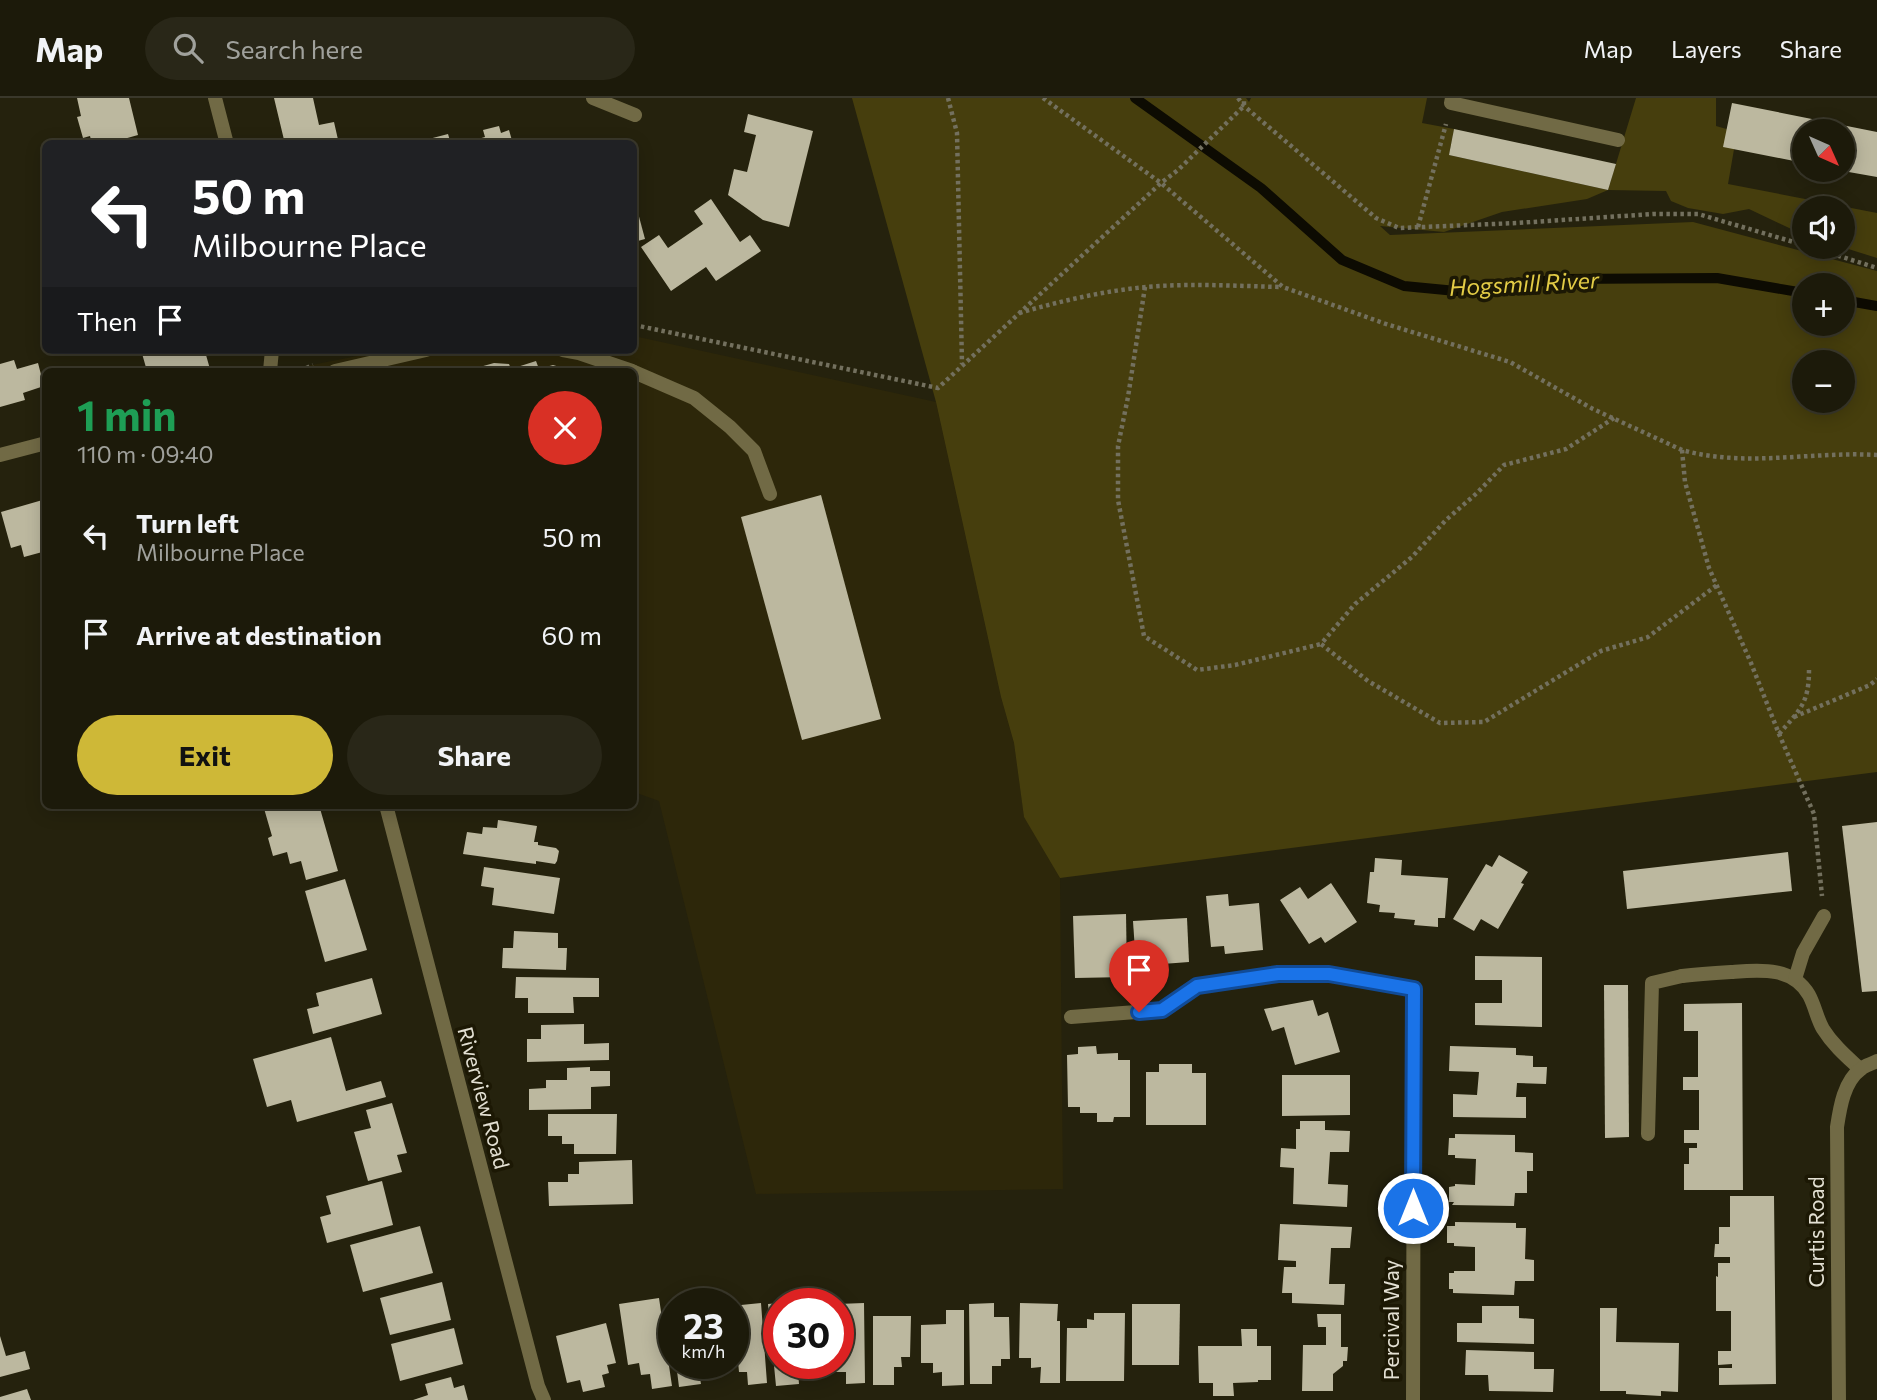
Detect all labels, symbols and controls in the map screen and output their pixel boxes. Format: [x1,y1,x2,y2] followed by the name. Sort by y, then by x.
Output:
[145,17,635,80] search box
[35,28,103,69] text: Map
[169,29,207,67] icon: search
[225,33,363,64] text: Search here
[1584,34,1633,63] text: Map
[1671,34,1742,63] text: Layers
[1780,34,1842,63] text: Share
[1792,119,1855,182] north arrow
[1792,119,1855,413] map controls
[192,164,305,224] text: 50 m
[77,168,168,259] icon: left
[1792,196,1855,259] button: sound
[192,224,427,264] text: Milbourne Place
[1448,265,1600,301] water label: Hogsmill River
[1792,273,1855,336] button: +
[151,301,189,339] icon: arrive
[77,305,137,336] text: Then
[1792,350,1855,413] button: −
[77,388,177,440] text: 1 min
[528,391,602,465] button: close
[77,440,214,468] text: 110 m · 09:40
[136,507,239,538] text: Turn left
[77,517,115,555] icon: left
[542,521,602,552] text: 50 m
[136,538,305,566] text: Milbourne Place
[77,615,115,653] icon: arrive
[136,619,382,650] text: Arrive at destination
[542,619,602,650] text: 60 m
[77,715,333,795] button: Exit
[347,715,602,795] button: Share
[1109,940,1169,1012] pin
[1120,951,1158,989] icon: arrive
[453,1024,515,1171] street label: Riverview Road
[1376,1171,1450,1245] position arrow
[1803,1176,1828,1288] street label: Curtis Road
[1378,1260,1403,1380] street label: Percival Way
[763,1288,854,1379] speed limit sign: 30
[683,1303,724,1346] text: 23
[682,1340,725,1362] text: km/h

